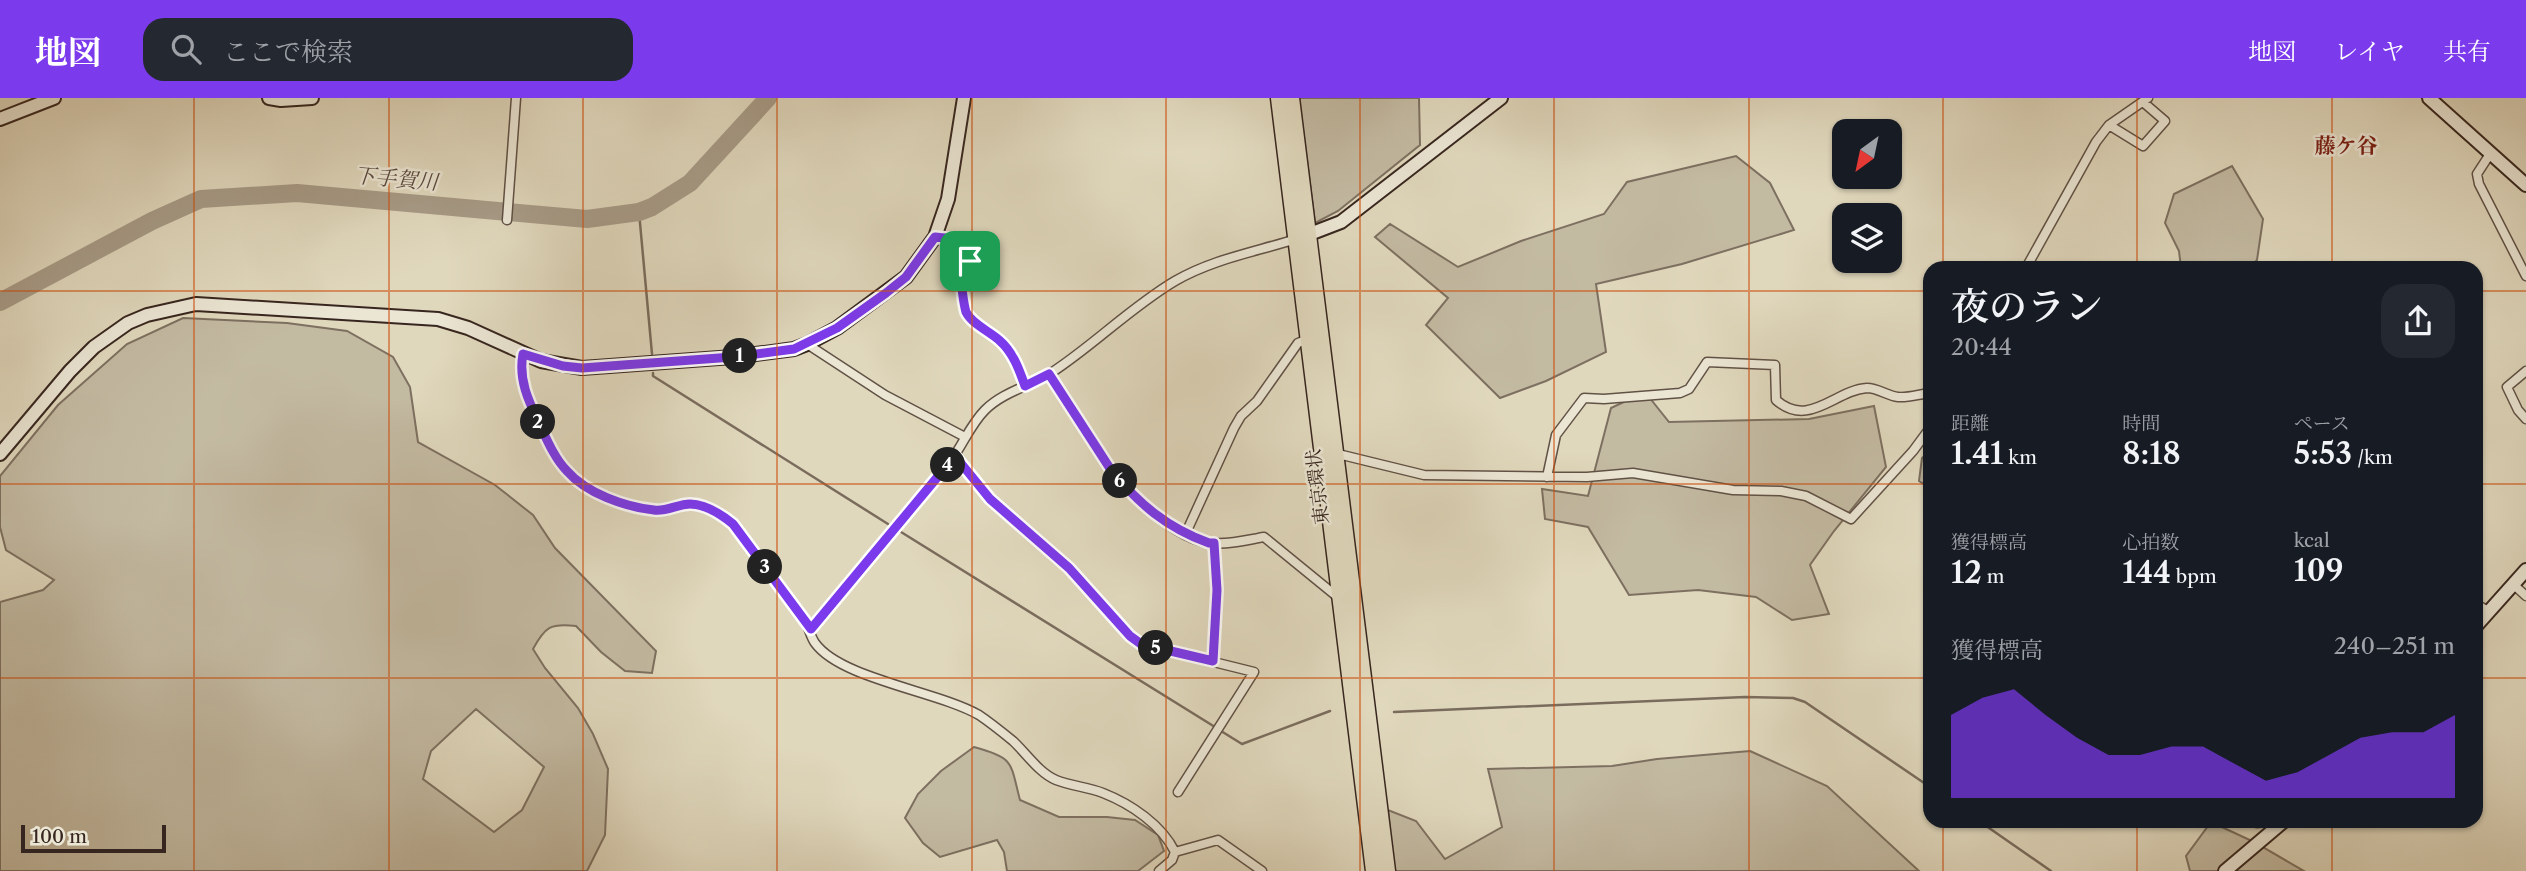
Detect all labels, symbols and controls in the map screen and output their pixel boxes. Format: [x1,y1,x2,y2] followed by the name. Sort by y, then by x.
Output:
[143,18,633,81] search box
[167,30,205,68] icon: search
[35,32,101,73] text: 地図
[223,36,353,68] text: ここで検索
[2248,37,2296,66] text: 地図
[2334,37,2405,66] text: レイヤ
[2443,37,2491,66] text: 共有
[1832,119,1902,189] north arrow
[1832,119,1902,273] map controls
[2315,133,2378,158] district label: 藤ケ谷
[353,162,441,195] water label: 下手賀川
[1832,203,1902,273] button: layers
[940,231,1000,291] pin
[951,242,989,280] icon: arrive
[1951,283,2103,330] text: 夜のラン
[2381,284,2455,358] button: share
[1951,333,2012,361] text: 20:44
[722,338,758,374] pin: 1
[735,344,744,367] text: 1
[520,404,556,440] pin: 2
[532,410,543,433] text: 2
[1951,412,1989,435] text: 距離
[2122,412,2160,435] text: 時間
[2294,412,2350,435] text: ペース
[1951,435,2003,472] text: 1.41
[2122,435,2181,472] text: 8:18
[2294,435,2352,472] text: 5:53
[2003,446,2037,469] text: km
[2352,446,2393,469] text: /km
[930,448,965,482] pin: 4
[1301,448,1334,526] street label: 東京環状
[942,453,953,476] text: 4
[1102,464,1138,498] pin: 6
[1114,469,1125,492] text: 6
[2294,529,2330,552] text: kcal
[1951,531,2027,554] text: 獲得標高
[2122,531,2179,554] text: 心拍数
[748,550,782,584] pin: 3
[2294,552,2344,589] text: 109
[1951,554,1982,591] text: 12
[2122,554,2171,591] text: 144
[759,555,770,578] text: 3
[1982,565,2005,588] text: m
[2171,565,2217,588] text: bpm
[1138,630,1174,666] pin: 5
[2334,632,2455,660] text: 240–251 m
[1150,636,1161,659] text: 5
[1951,636,2043,664] text: 獲得標高
[21,822,166,854] scale bar
[32,825,87,848] text: 100 m

